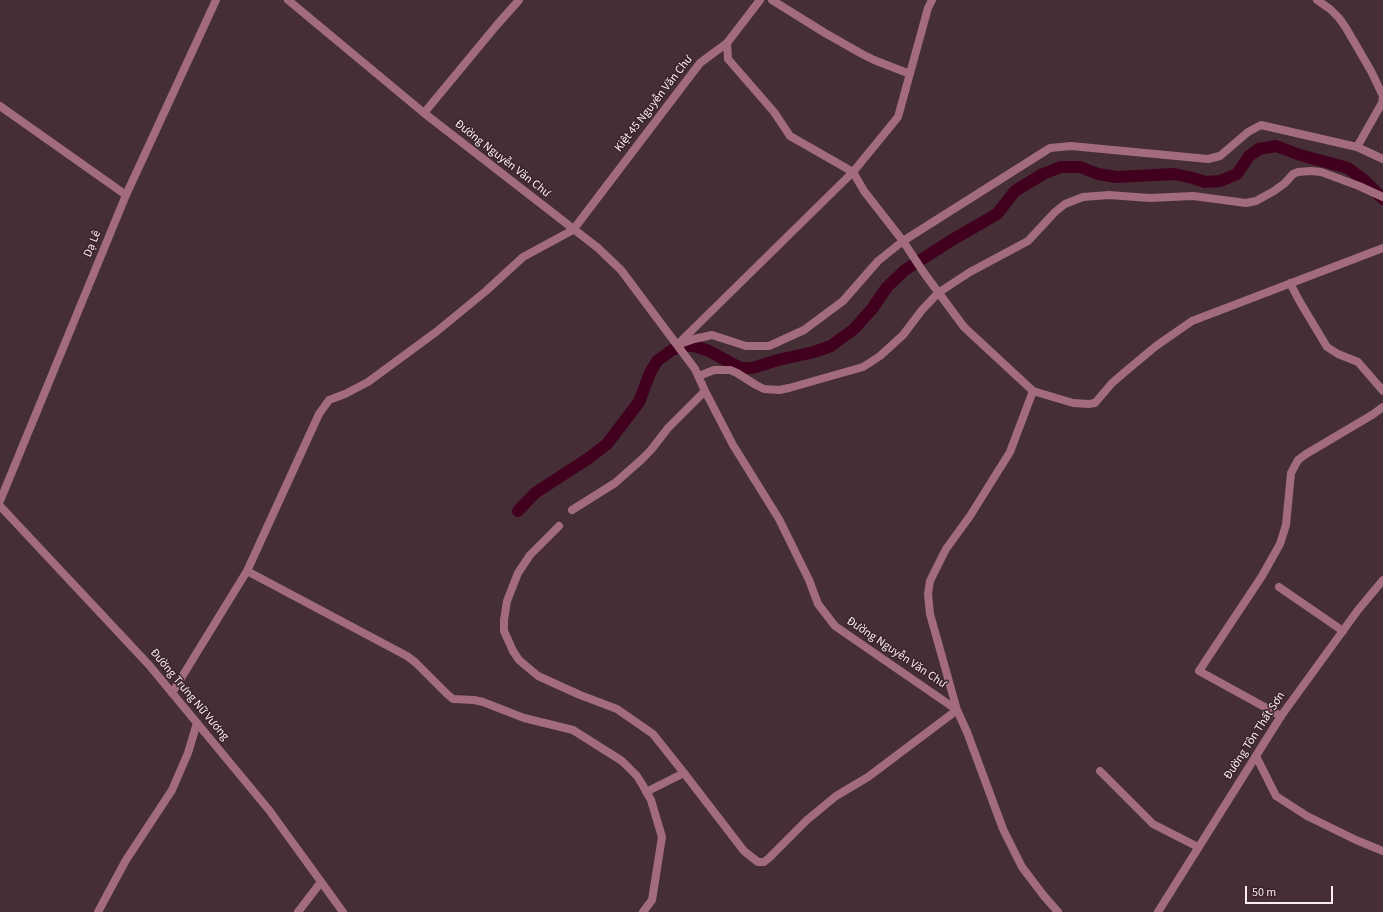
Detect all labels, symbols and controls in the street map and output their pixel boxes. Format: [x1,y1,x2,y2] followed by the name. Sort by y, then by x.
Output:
[612,53,696,155] street label: Kiệt 45 Nguyễn Văn Chư
[451,117,553,201] street label: Đường Nguyễn Văn Chư
[81,229,105,259] street label: Dạ Lê
[843,614,949,692] street label: Đường Nguyễn Văn Chư
[146,646,232,744] street label: Đường Trưng Nữ Vương
[1221,689,1289,783] street label: Đường Tôn Thất Sơn
[1247,878,1335,904] scale bar
[1252,884,1276,901] text: 50 m

